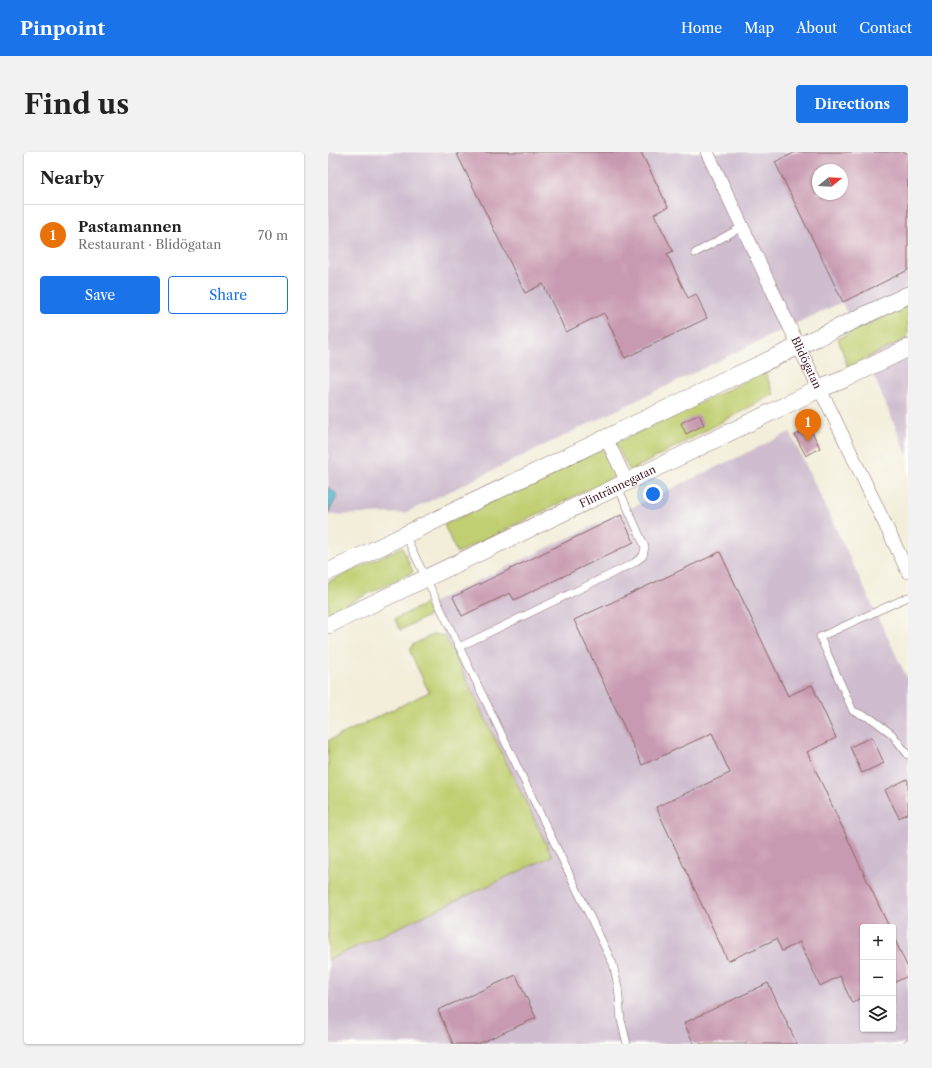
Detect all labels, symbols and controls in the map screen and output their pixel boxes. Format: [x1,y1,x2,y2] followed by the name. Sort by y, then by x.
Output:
[20,17,105,40] text: Pinpoint
[681,19,722,37] text: Home
[744,19,774,37] text: Map
[796,19,837,37] text: About
[859,19,912,37] text: Contact
[796,85,908,123] button: Directions
[24,87,129,121] text: Find us
[812,164,848,200] north arrow
[40,168,104,188] text: Nearby
[78,217,182,236] text: Pastamannen
[50,227,56,243] text: 1
[258,227,288,243] text: 70 m
[78,236,221,252] text: Restaurant · Blidögatan
[40,276,160,314] button: Save
[168,276,288,314] button: Share
[788,334,825,391] street label: Blidögatan
[795,409,821,442] pin: 1
[577,462,658,511] street label: Flintrännegatan
[643,484,663,504] your location
[860,924,896,1032] map controls
[860,924,896,960] button: +
[860,960,896,996] button: −
[860,996,896,1032] button: layers

